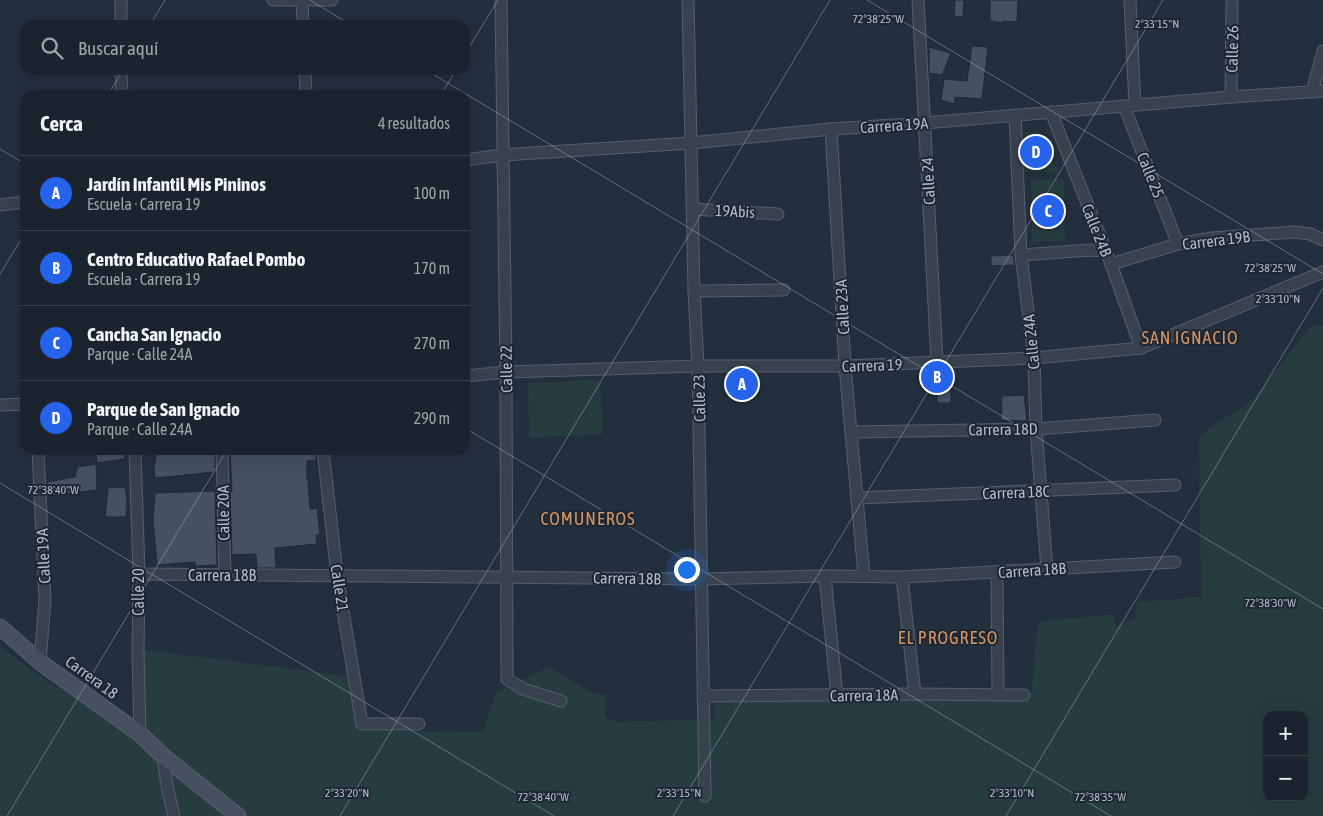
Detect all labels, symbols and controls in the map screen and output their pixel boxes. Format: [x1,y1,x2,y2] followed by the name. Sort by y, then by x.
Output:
[852,12,904,26] text: 72°38'25"W
[1135,17,1179,31] text: 2°33'15"N
[20,20,470,75] search box
[1223,25,1241,73] street label: Calle 26
[38,34,66,62] icon: search
[78,37,158,59] text: Buscar aquí
[40,111,83,135] text: Cerca
[378,114,450,132] text: 4 resultados
[859,114,929,136] street label: Carrera 19A
[1020,133,1052,171] pin: D
[1134,150,1168,200] street label: Calle 25
[918,157,938,205] street label: Calle 24
[87,173,266,195] text: Jardín Infantil Mis Pininos
[52,184,60,202] text: A
[414,184,450,202] text: 100 m
[1032,192,1064,230] pin: C
[87,195,200,213] text: Escuela · Carrera 19
[715,201,756,221] street label: 19Abis
[1078,201,1116,259] street label: Calle 24B
[1181,227,1251,253] street label: Carrera 19B
[87,248,306,270] text: Centro Educativo Rafael Pombo
[52,259,60,277] text: B
[414,259,450,277] text: 170 m
[1244,261,1296,275] text: 72°38'25"W
[87,270,200,288] text: Escuela · Carrera 19
[832,279,852,335] street label: Calle 23A
[1256,292,1300,306] text: 2°33'10"N
[1019,313,1043,370] street label: Calle 24A
[87,323,221,345] text: Cancha San Ignacio
[1141,327,1239,348] district label: SAN IGNACIO
[52,334,60,352] text: C
[414,334,450,352] text: 270 m
[87,345,192,363] text: Parque · Calle 24A
[497,345,515,393] street label: Calle 22
[841,355,903,375] street label: Carrera 19
[921,358,953,396] pin: B
[726,365,758,403] pin: A
[690,374,708,422] street label: Calle 23
[87,398,240,420] text: Parque de San Ignacio
[52,409,60,427] text: D
[414,409,450,427] text: 290 m
[968,419,1038,439] street label: Carrera 18D
[87,420,192,438] text: Parque · Calle 24A
[982,482,1050,502] street label: Carrera 18C
[27,483,79,497] text: 72°38'40"W
[214,485,232,541] street label: Calle 20A
[540,508,636,529] district label: COMUNEROS
[33,528,53,584] street label: Calle 19A
[674,557,700,583] your location
[997,559,1067,581] street label: Carrera 18B
[327,563,353,613] street label: Calle 21
[188,566,256,584] street label: Carrera 18B
[129,568,147,616] street label: Calle 20
[593,568,662,588] street label: Carrera 18B
[1244,596,1296,610] text: 72°38'30"W
[898,627,998,648] district label: EL PROGRESO
[62,652,122,702] street label: Carrera 18
[830,685,898,705] street label: Carrera 18A
[1263,711,1308,801] map controls
[1263,711,1308,756] button: +
[1263,756,1308,801] button: −
[325,786,369,800] text: 2°33'20"N
[657,786,701,800] text: 2°33'15"N
[990,786,1034,800] text: 2°33'10"N
[517,790,569,804] text: 72°38'40"W
[1074,790,1126,804] text: 72°38'35"W

